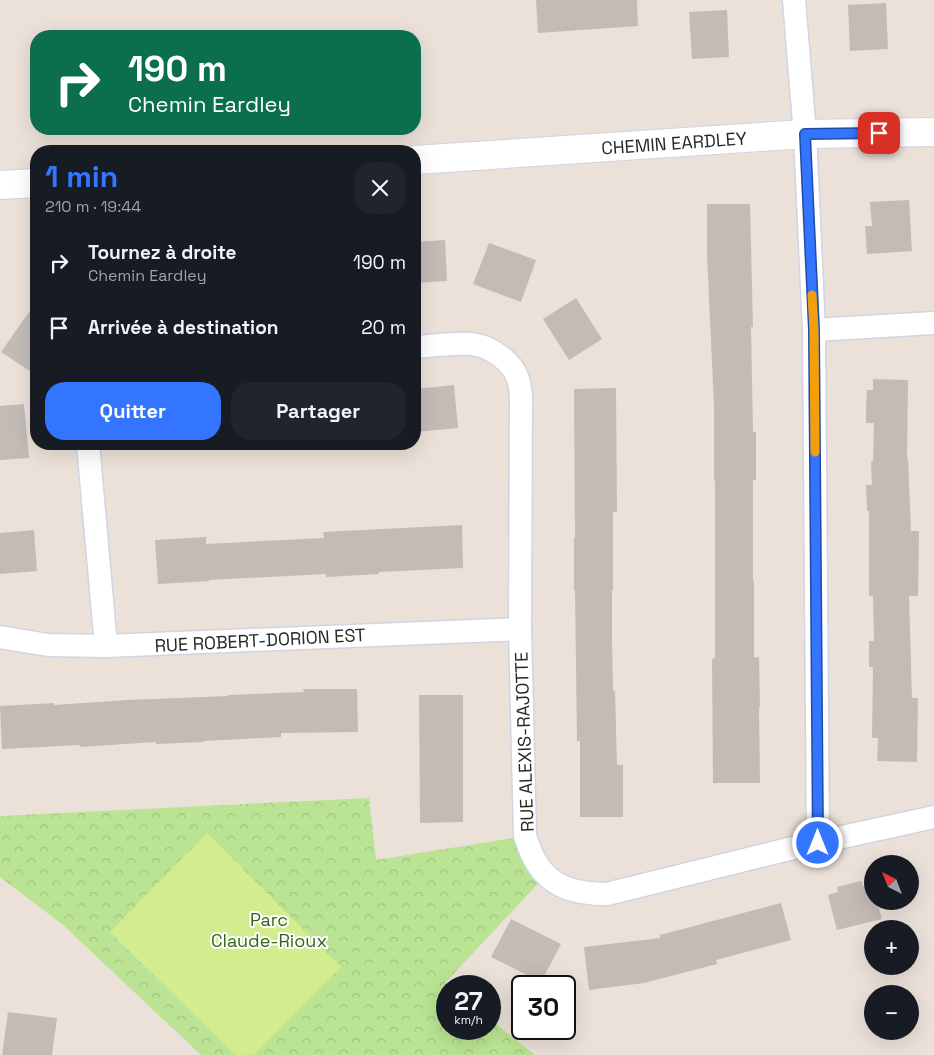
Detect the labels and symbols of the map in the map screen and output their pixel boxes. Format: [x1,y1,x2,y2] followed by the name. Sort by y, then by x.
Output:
[858,112,900,154] pin
[601,126,748,160] street label: CHEMIN EARDLEY
[154,623,366,657] street label: RUE ROBERT-DORION EST
[509,652,539,832] street label: RUE ALEXIS-RAJOTTE
[791,816,843,868] position arrow
[864,855,919,910] north arrow
[211,908,327,952] park label: Parc Claude-Rioux
[511,975,576,1040] speed limit sign: 30

